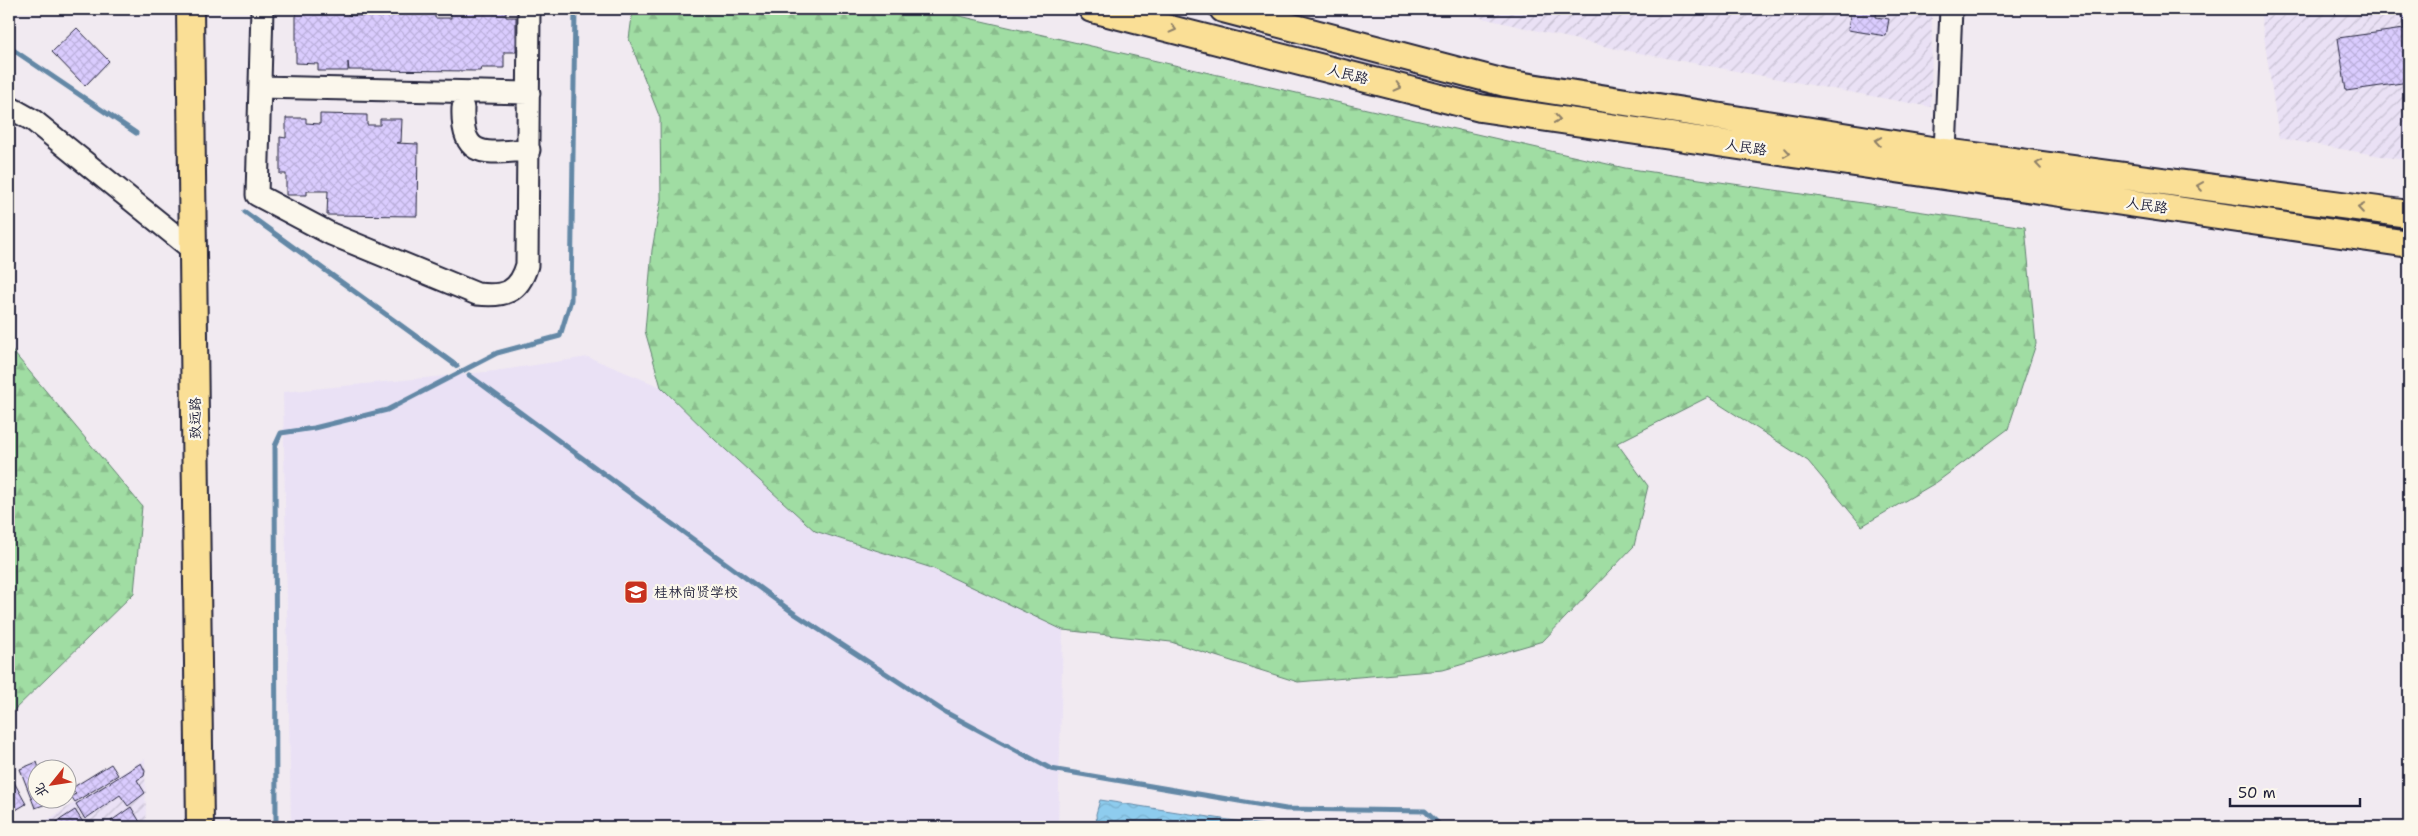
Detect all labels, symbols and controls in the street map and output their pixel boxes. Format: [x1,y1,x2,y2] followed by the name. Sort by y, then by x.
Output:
[1168,24,1176,34] one-way arrow
[1325,60,1371,88] street label: 人民路
[1394,81,1403,92] one-way arrow
[1553,113,1561,124] one-way arrow
[1724,135,1768,159] street label: 人民路
[1874,137,1882,147] one-way arrow
[1783,147,1792,157] one-way arrow
[2035,160,2043,170] one-way arrow
[2196,181,2204,192] one-way arrow
[2125,193,2169,217] street label: 人民路
[2357,203,2365,214] one-way arrow
[186,397,204,439] street label: 致远路
[623,579,649,605] school or university icon: 桂林尚贤学校
[654,583,738,601] place label: 桂林尚贤学校
[28,758,78,808] north arrow
[2230,776,2360,808] scale bar
[29,780,52,801] text: 北
[2238,783,2276,803] text: 50 m

